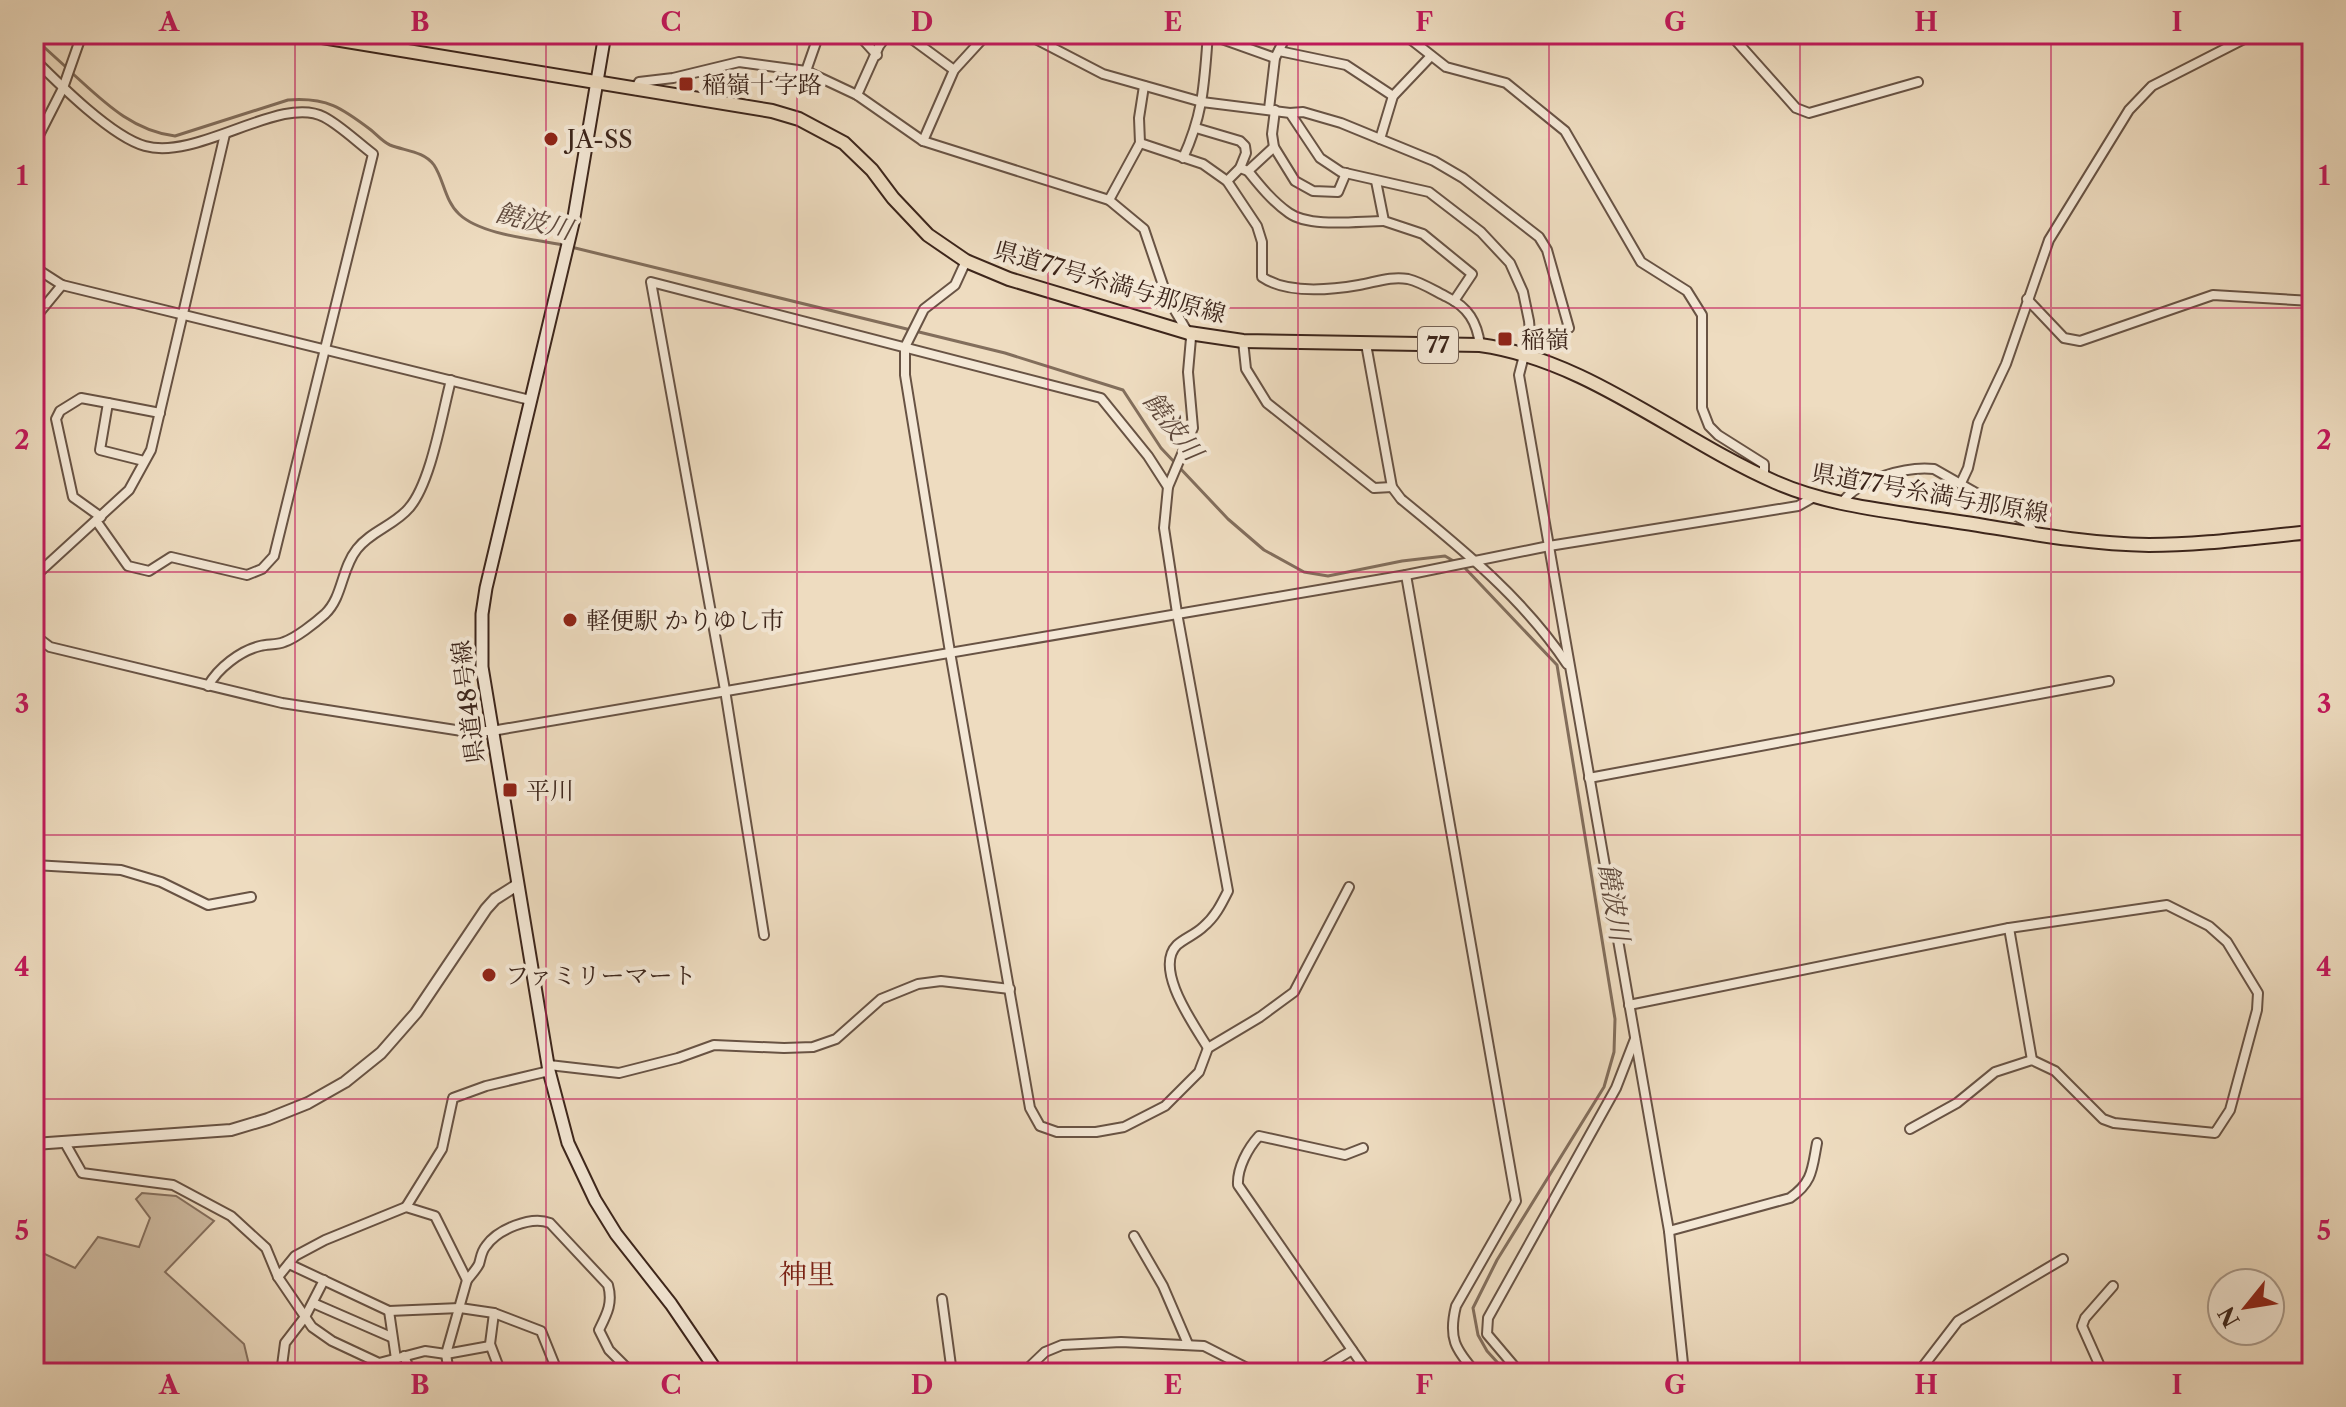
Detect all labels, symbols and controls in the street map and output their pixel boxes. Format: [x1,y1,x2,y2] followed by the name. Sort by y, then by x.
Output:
[158,6,180,38] text: A
[410,6,430,38] text: B
[661,6,681,38] text: C
[911,6,933,38] text: D
[1164,6,1182,38] text: E
[1415,6,1433,38] text: F
[1664,6,1686,38] text: G
[1914,6,1938,38] text: H
[2172,6,2182,38] text: I
[702,70,822,99] place label: 稲嶺十字路
[677,75,695,93] marker: 稲嶺十字路
[563,125,633,154] place label: JA-SS
[542,130,560,148] marker: JA-SS
[16,160,28,192] text: 1
[2318,160,2330,192] text: 1
[492,196,579,247] water label: 饒波川
[991,235,1229,329] street label: 県道77号糸満与那原線
[1521,325,1569,354] place label: 稲嶺
[1418,327,1458,363] road number: 77
[1496,330,1514,348] marker: 稲嶺
[1137,385,1211,469] water label: 饒波川
[14,424,30,456] text: 2
[2316,424,2332,456] text: 2
[1809,458,2051,528] street label: 県道77号糸満与那原線
[586,606,784,635] place label: 軽便駅 かりゆし市
[561,611,579,629] marker: 軽便駅 かりゆし市
[446,639,490,765] street label: 県道48号線
[15,688,29,720] text: 3
[2317,688,2331,720] text: 3
[526,776,574,805] place label: 平川
[501,781,519,799] marker: 平川
[1592,861,1636,946] water label: 饒波川
[14,951,30,983] text: 4
[2316,951,2332,983] text: 4
[505,961,697,990] place label: ファミリーマート
[480,966,498,984] marker: ファミリーマート
[15,1215,29,1247] text: 5
[2317,1215,2331,1247] text: 5
[779,1257,835,1291] district label: 神里
[2206,1267,2286,1347] north arrow
[2213,1302,2246,1332] text: N
[158,1369,180,1401] text: A
[410,1369,430,1401] text: B
[661,1369,681,1401] text: C
[911,1369,933,1401] text: D
[1164,1369,1182,1401] text: E
[1415,1369,1433,1401] text: F
[1664,1369,1686,1401] text: G
[1914,1369,1938,1401] text: H
[2172,1369,2182,1401] text: I

